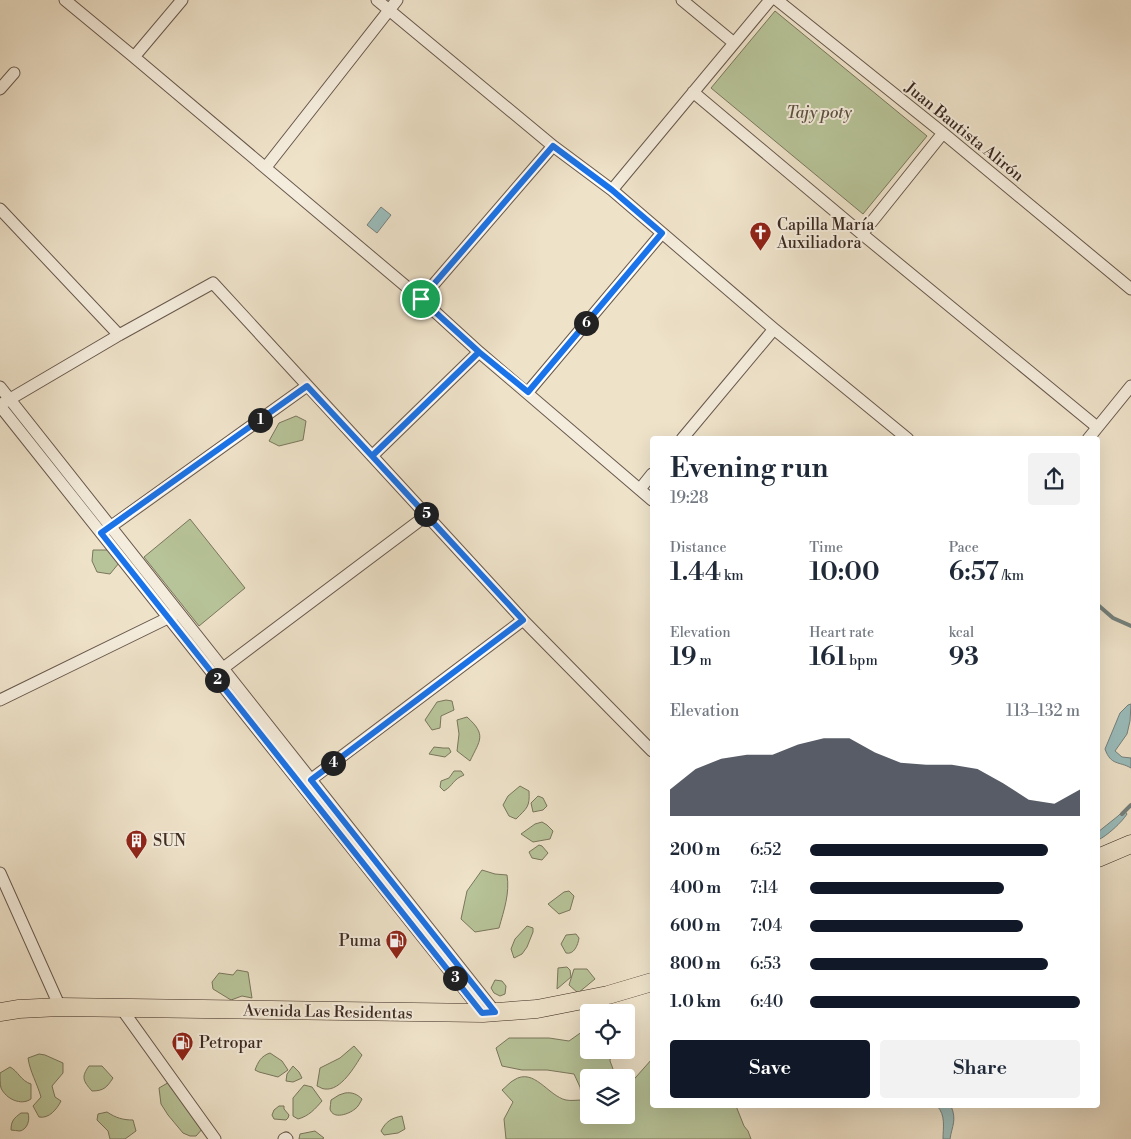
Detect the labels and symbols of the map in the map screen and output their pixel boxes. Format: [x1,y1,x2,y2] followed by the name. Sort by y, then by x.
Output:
[900,77,1028,186] street label: Juan Bautista Alirón
[786,103,852,123] park label: Tajy poty
[776,215,875,253] place label: Capilla María Auxiliadora
[749,221,773,252] church icon: Capilla María Auxiliadora
[400,278,442,320] pin
[574,310,598,336] pin: 6
[248,408,272,432] pin: 1
[414,502,438,526] pin: 5
[204,668,230,692] pin: 2
[320,750,346,776] pin: 4
[125,828,149,859] building icon: SUN
[153,831,186,851] place label: SUN
[385,928,409,959] fuel station icon: Puma
[339,931,382,951] place label: Puma
[442,966,468,990] pin: 3
[242,1001,413,1023] street label: Avenida Las Residentas
[171,1030,195,1061] fuel station icon: Petropar
[199,1033,263,1053] place label: Petropar

